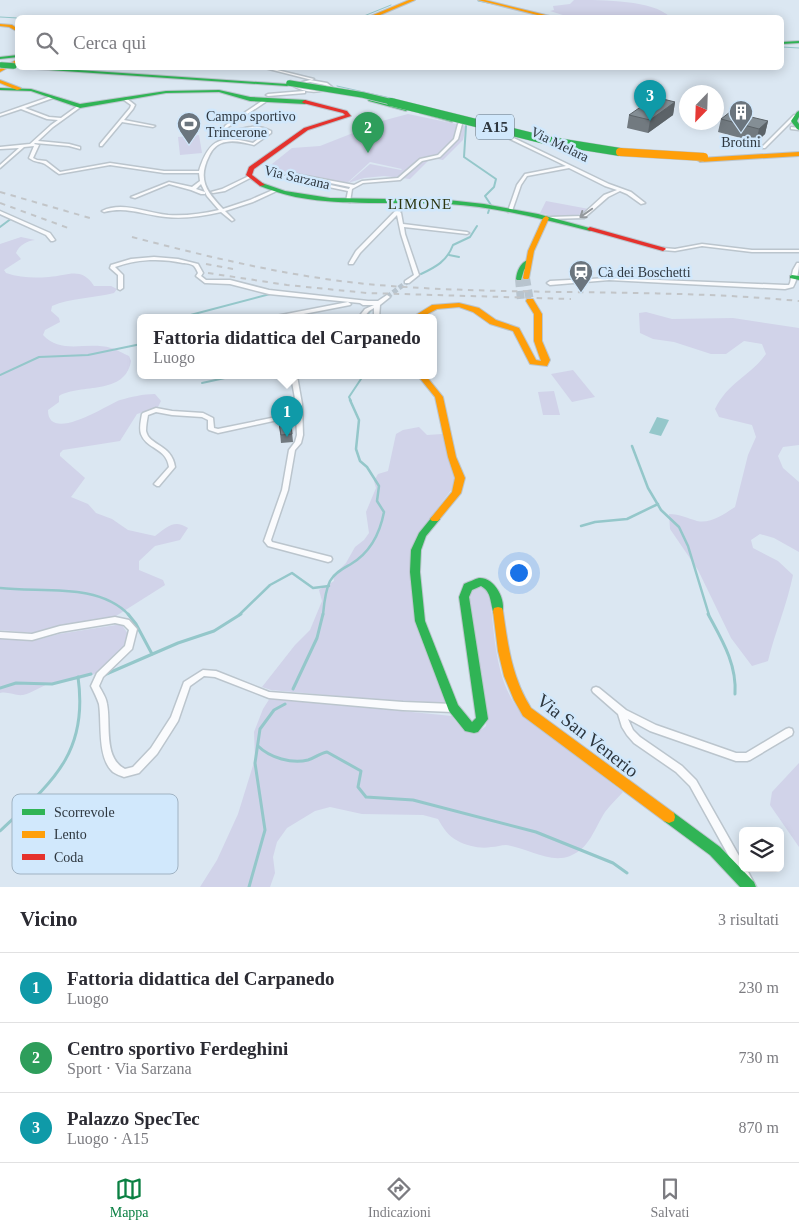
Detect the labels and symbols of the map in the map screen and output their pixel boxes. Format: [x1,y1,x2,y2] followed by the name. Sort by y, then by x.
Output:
[634,80,666,121] pin: 3
[679,85,724,130] north arrow
[728,99,754,133] building icon: Brotini
[206,109,296,140] place label: Campo sportivo Trincerone
[176,111,202,145] sports icon: Campo sportivo Trincerone
[352,112,384,153] pin: 2
[476,114,514,140] road number: A15
[528,124,592,165] street label: Via Melara
[721,135,761,150] place label: Brotini
[262,163,332,193] street label: Via Sarzana
[388,196,452,212] district label: LIMONE
[579,208,593,218] one-way arrow
[568,259,594,293] station icon: Cà dei Boschetti
[598,265,691,280] place label: Cà dei Boschetti
[271,396,303,437] pin: 1
[506,560,532,586] your location
[533,689,643,782] street label: Via San Venerio
[12,794,178,874] legend
[54,805,115,820] text: Scorrevole
[54,827,87,842] text: Lento
[54,850,84,865] text: Coda

